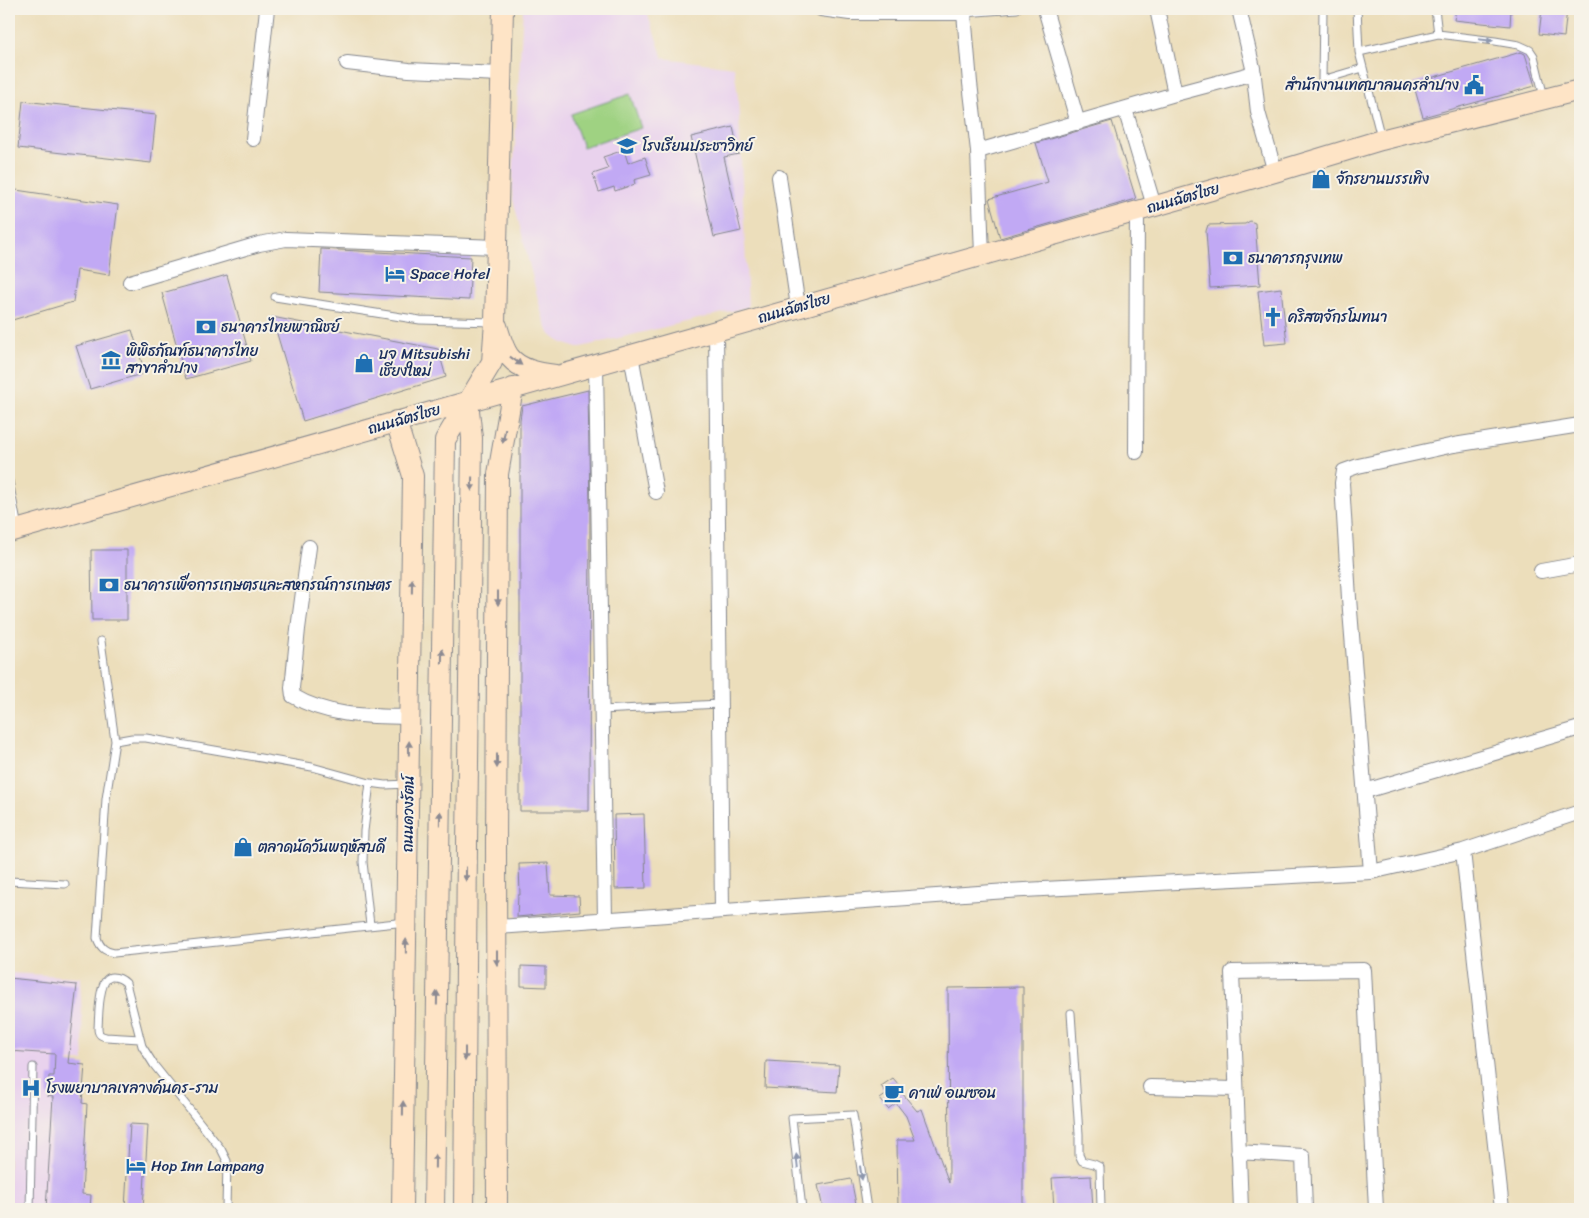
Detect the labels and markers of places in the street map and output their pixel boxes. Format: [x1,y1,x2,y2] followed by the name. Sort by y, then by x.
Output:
[1284,72,1459,98] place label: สำนักงานเทศบาลนครลำปาง
[1463,74,1485,96] public building icon: สำนักงานเทศบาลนครลำปาง
[642,133,756,159] place label: โรงเรียนประชาวิทย์
[616,135,638,157] school or university icon: โรงเรียนประชาวิทย์
[1336,166,1429,192] place label: จักรยานบรรเทิง
[1310,168,1332,190] shop icon: จักรยานบรรเทิง
[1248,245,1343,271] place label: ธนาคารกรุงเทพ
[1222,247,1244,269] bank icon: ธนาคารกรุงเทพ
[410,261,491,287] place label: Space Hotel
[384,263,406,285] hotel icon: Space Hotel
[1288,304,1388,330] place label: คริสตจักรโมทนา
[1262,306,1284,328] church icon: คริสตจักรโมทนา
[221,314,343,340] place label: ธนาคารไทยพาณิชย์
[195,316,217,338] bank icon: ธนาคารไทยพาณิชย์
[125,338,259,381] place label: พิพิธภัณฑ์ธนาคารไทย สาขาลำปาง
[379,341,471,384] place label: บจ Mitsubishi เชียงใหม่
[100,349,122,371] museum icon: พิพิธภัณฑ์ธนาคารไทย สาขาลำปาง
[353,352,375,374] shop icon: บจ Mitsubishi เชียงใหม่
[124,572,393,598] place label: ธนาคารเพื่อการเกษตรและสหกรณ์การเกษตร
[98,574,120,596] bank icon: ธนาคารเพื่อการเกษตรและสหกรณ์การเกษตร
[258,834,387,860] place label: ตลาดนัดวันพฤหัสบดี
[232,836,254,858] shop icon: ตลาดนัดวันพฤหัสบดี
[46,1075,219,1101] place label: โรงพยาบาลเขลางค์นคร-ราม
[20,1077,42,1099] hospital icon: โรงพยาบาลเขลางค์นคร-ราม
[909,1080,996,1106] place label: คาเฟ่ อเมซอน
[883,1082,905,1104] cafe icon: คาเฟ่ อเมซอน
[151,1153,265,1179] place label: Hop Inn Lampang
[125,1155,147,1177] hotel icon: Hop Inn Lampang

